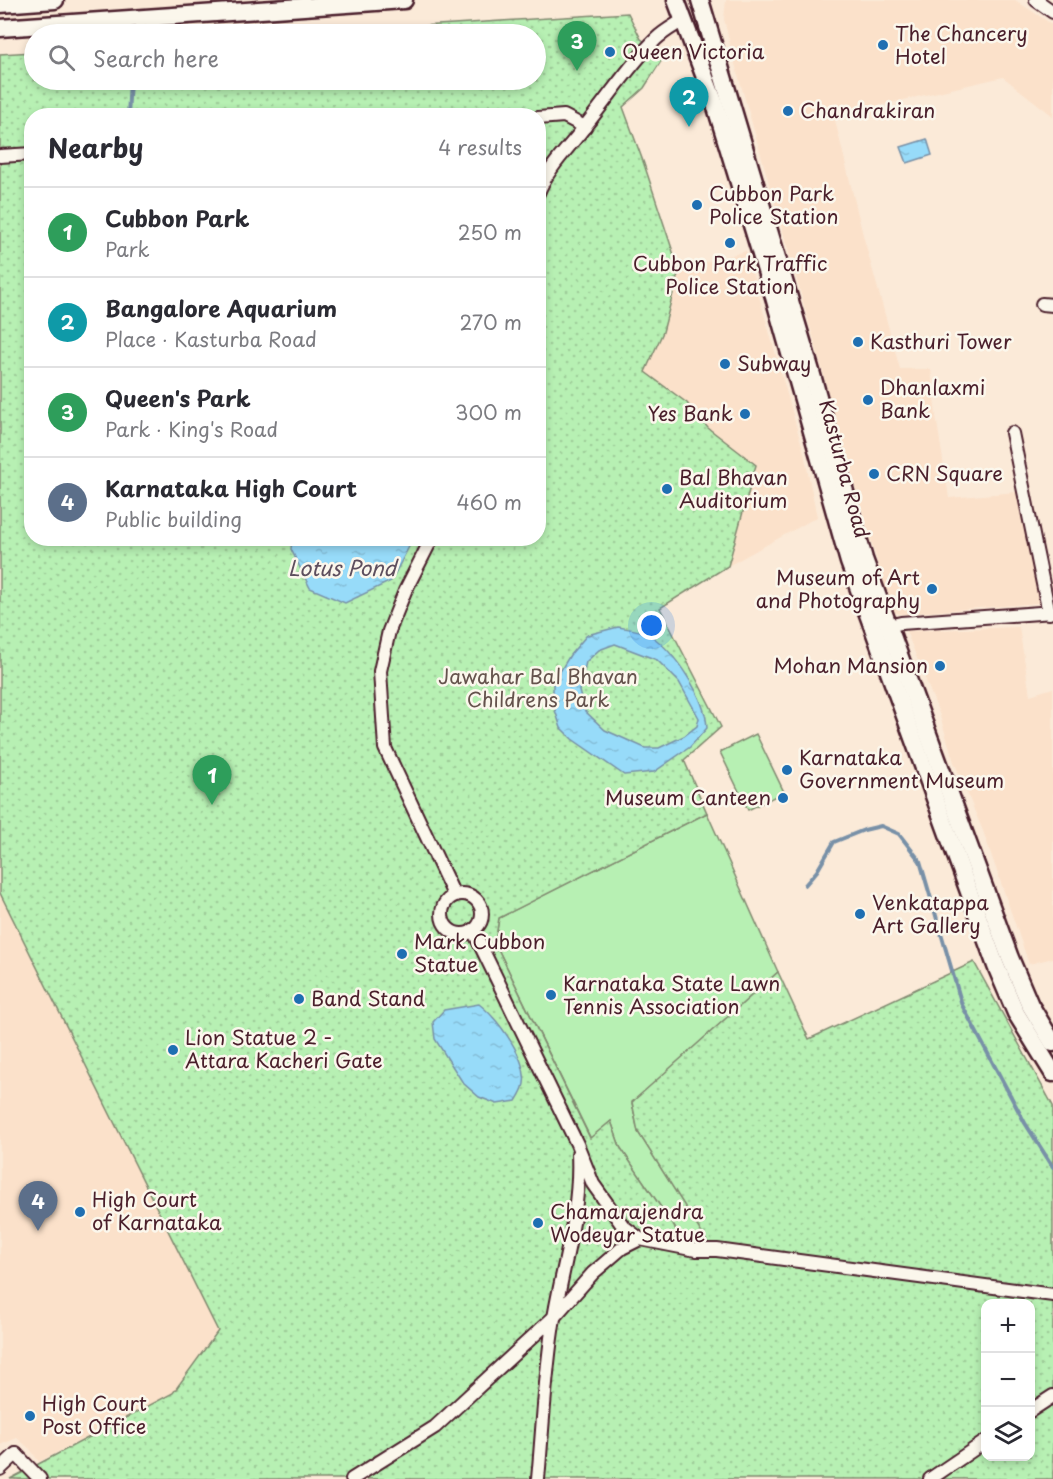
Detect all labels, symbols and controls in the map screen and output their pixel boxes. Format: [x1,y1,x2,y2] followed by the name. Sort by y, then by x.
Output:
[895,18,1028,71] place label: The Chancery Hotel
[558,22,596,71] pin: 3
[24,24,546,90] search box
[622,36,765,66] place label: Queen Victoria
[876,38,890,52] marker: The Chancery Hotel
[45,41,78,74] icon: search
[93,41,219,74] text: Search here
[603,45,617,59] marker: Queen Victoria
[670,78,708,127] pin: 2
[800,95,935,125] place label: Chandrakiran
[781,104,795,118] marker: Chandrakiran
[48,128,143,167] text: Nearby
[438,132,522,162] text: 4 results
[709,178,838,231] place label: Cubbon Park Police Station
[690,198,704,212] marker: Cubbon Park Police Station
[105,201,249,234] text: Cubbon Park
[63,217,72,247] text: 1
[458,217,522,247] text: 250 m
[105,234,150,264] text: Park
[723,236,737,250] marker: Cubbon Park Traffic Police Station
[633,248,827,301] place label: Cubbon Park Traffic Police Station
[105,291,337,324] text: Bangalore Aquarium
[60,307,75,337] text: 2
[459,307,522,337] text: 270 m
[105,324,317,354] text: Place · Kasturba Road
[870,326,1012,356] place label: Kasthuri Tower
[851,335,865,349] marker: Kasthuri Tower
[737,348,811,378] place label: Subway
[718,357,732,371] marker: Subway
[880,372,985,425] place label: Dhanlaxmi Bank
[105,381,251,414] text: Queen's Park
[861,393,875,407] marker: Dhanlaxmi Bank
[812,396,878,541] street label: Kasturba Road
[61,397,74,427] text: 3
[455,397,522,427] text: 300 m
[648,398,733,428] place label: Yes Bank
[738,407,752,421] marker: Yes Bank
[105,414,278,444] text: Park · King's Road
[886,458,1003,488] place label: CRN Square
[679,462,788,515] place label: Bal Bhavan Auditorium
[867,467,881,481] marker: CRN Square
[105,471,357,504] text: Karnataka High Court
[660,482,674,496] marker: Bal Bhavan Auditorium
[61,487,74,517] text: 4
[456,487,522,517] text: 460 m
[105,504,242,534] text: Public building
[288,551,400,583] water label: Lotus Pond
[756,562,920,615] place label: Museum of Art and Photography
[925,582,939,596] marker: Museum of Art and Photography
[637,611,666,640] your location
[773,650,928,680] place label: Mohan Mansion
[933,659,947,673] marker: Mohan Mansion
[438,661,638,714] park label: Jawahar Bal Bhavan Childrens Park
[799,742,1004,795] place label: Karnataka Government Museum
[192,756,232,805] pin: 1
[780,763,794,777] marker: Karnataka Government Museum
[605,782,771,812] place label: Museum Canteen
[776,791,790,805] marker: Museum Canteen
[872,887,989,940] place label: Venkatappa Art Gallery
[853,907,867,921] marker: Venkatappa Art Gallery
[414,926,545,979] place label: Mark Cubbon Statue
[395,947,409,961] marker: Mark Cubbon Statue
[563,968,780,1021] place label: Karnataka State Lawn Tennis Association
[311,983,425,1013] place label: Band Stand
[544,988,558,1002] marker: Karnataka State Lawn Tennis Association
[292,992,306,1006] marker: Band Stand
[185,1022,383,1075] place label: Lion Statue 2 - Attara Kacheri Gate
[166,1043,180,1057] marker: Lion Statue 2 - Attara Kacheri Gate
[18,1182,57,1231] pin: 4
[92,1184,222,1237] place label: High Court of Karnataka
[550,1196,705,1249] place label: Chamarajendra Wodeyar Statue
[73,1205,87,1219] marker: High Court of Karnataka
[531,1216,545,1230] marker: Chamarajendra Wodeyar Statue
[981,1299,1035,1461] map controls
[981,1299,1035,1353] button: +
[981,1353,1035,1407] button: −
[42,1388,147,1441] place label: High Court Post Office
[981,1407,1035,1461] button: layers
[23,1409,37,1423] marker: High Court Post Office

